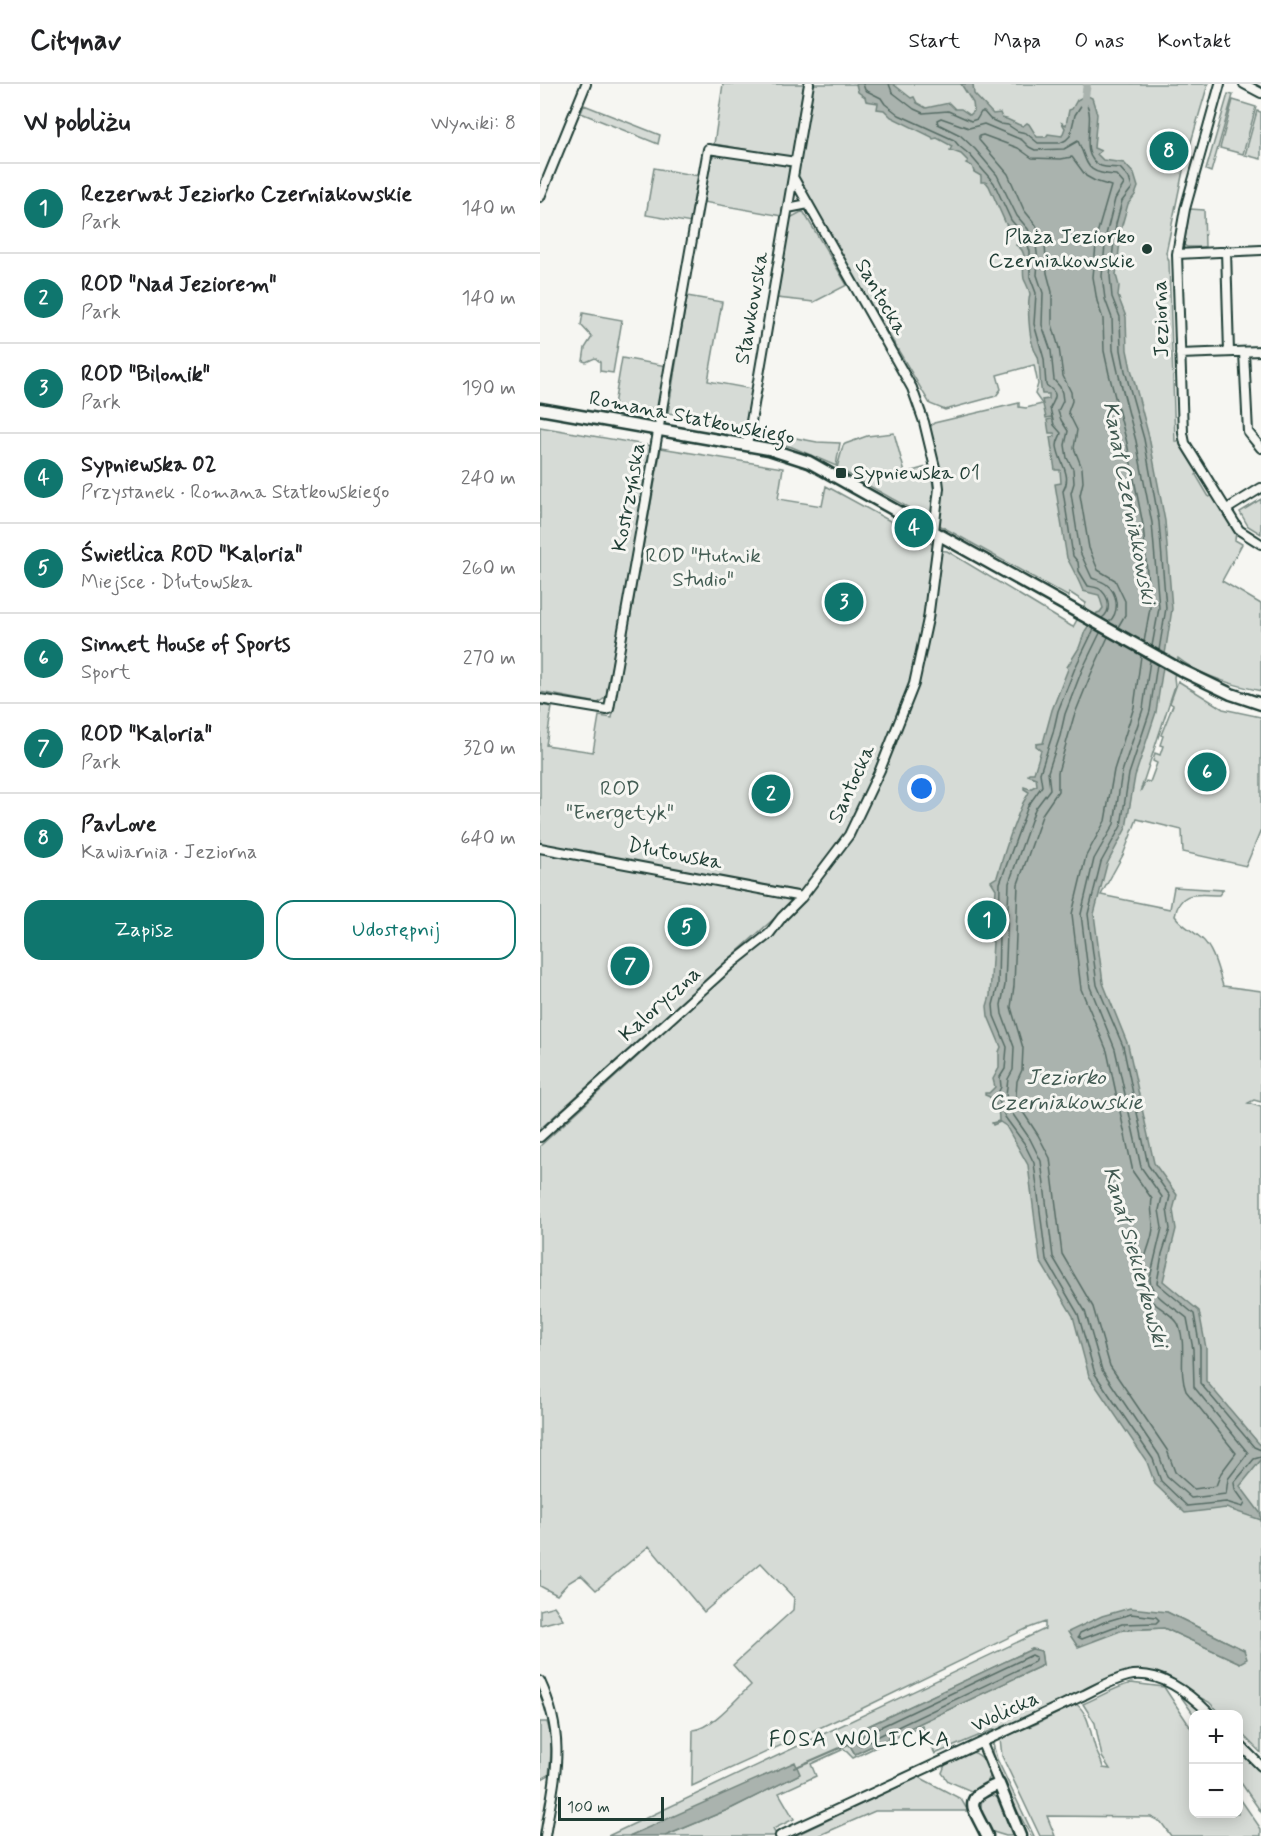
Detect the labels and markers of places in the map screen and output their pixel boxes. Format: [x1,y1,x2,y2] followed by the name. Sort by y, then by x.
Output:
[1150,128,1188,174] pin: 8
[988,223,1135,275] place label: Plaża Jeziorko Czerniakowskie
[1140,242,1154,256] marker: Plaża Jeziorko Czerniakowskie
[853,459,980,487] place label: Sypniewska 01
[834,466,848,480] marker: Sypniewska 01
[894,506,934,550] pin: 4
[824,580,864,624] pin: 3
[1188,750,1226,794] pin: 6
[752,772,790,816] pin: 2
[968,898,1006,942] pin: 1
[668,904,706,950] pin: 5
[610,944,650,988] pin: 7

